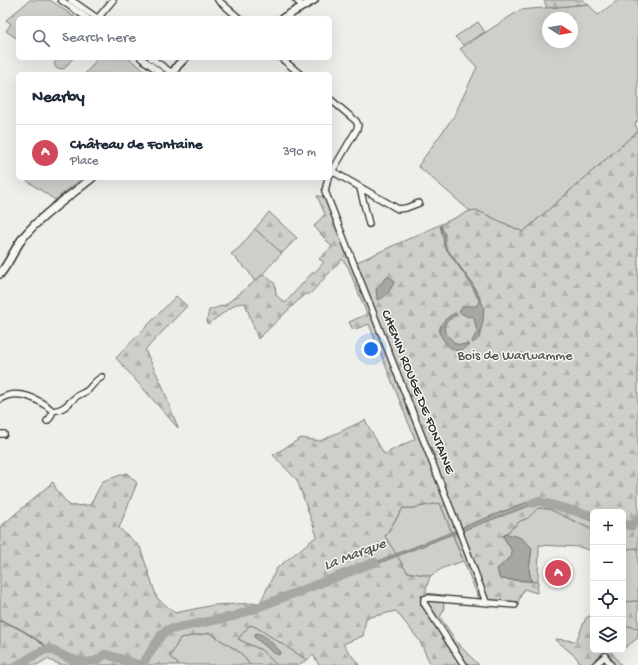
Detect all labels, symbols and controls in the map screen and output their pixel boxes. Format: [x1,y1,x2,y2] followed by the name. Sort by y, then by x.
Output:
[542,12,578,48] north arrow
[16,16,332,60] search box
[30,27,52,49] icon: search
[62,29,136,47] text: Search here
[32,88,85,108] text: Nearby
[70,136,203,154] text: Château de Fontaine
[41,145,49,160] text: A
[283,145,316,160] text: 390 m
[70,154,98,169] text: Place
[376,308,458,478] street label: CHEMIN ROUGE DE FONTAINE
[361,339,381,359] your location
[456,348,573,365] park label: Bois de Warwamme
[590,509,626,653] map controls
[590,509,626,545] button: +
[321,534,390,575] water label: La Marque
[590,545,626,581] button: −
[545,558,571,588] pin: A
[590,581,626,617] button: locate
[590,617,626,653] button: layers

